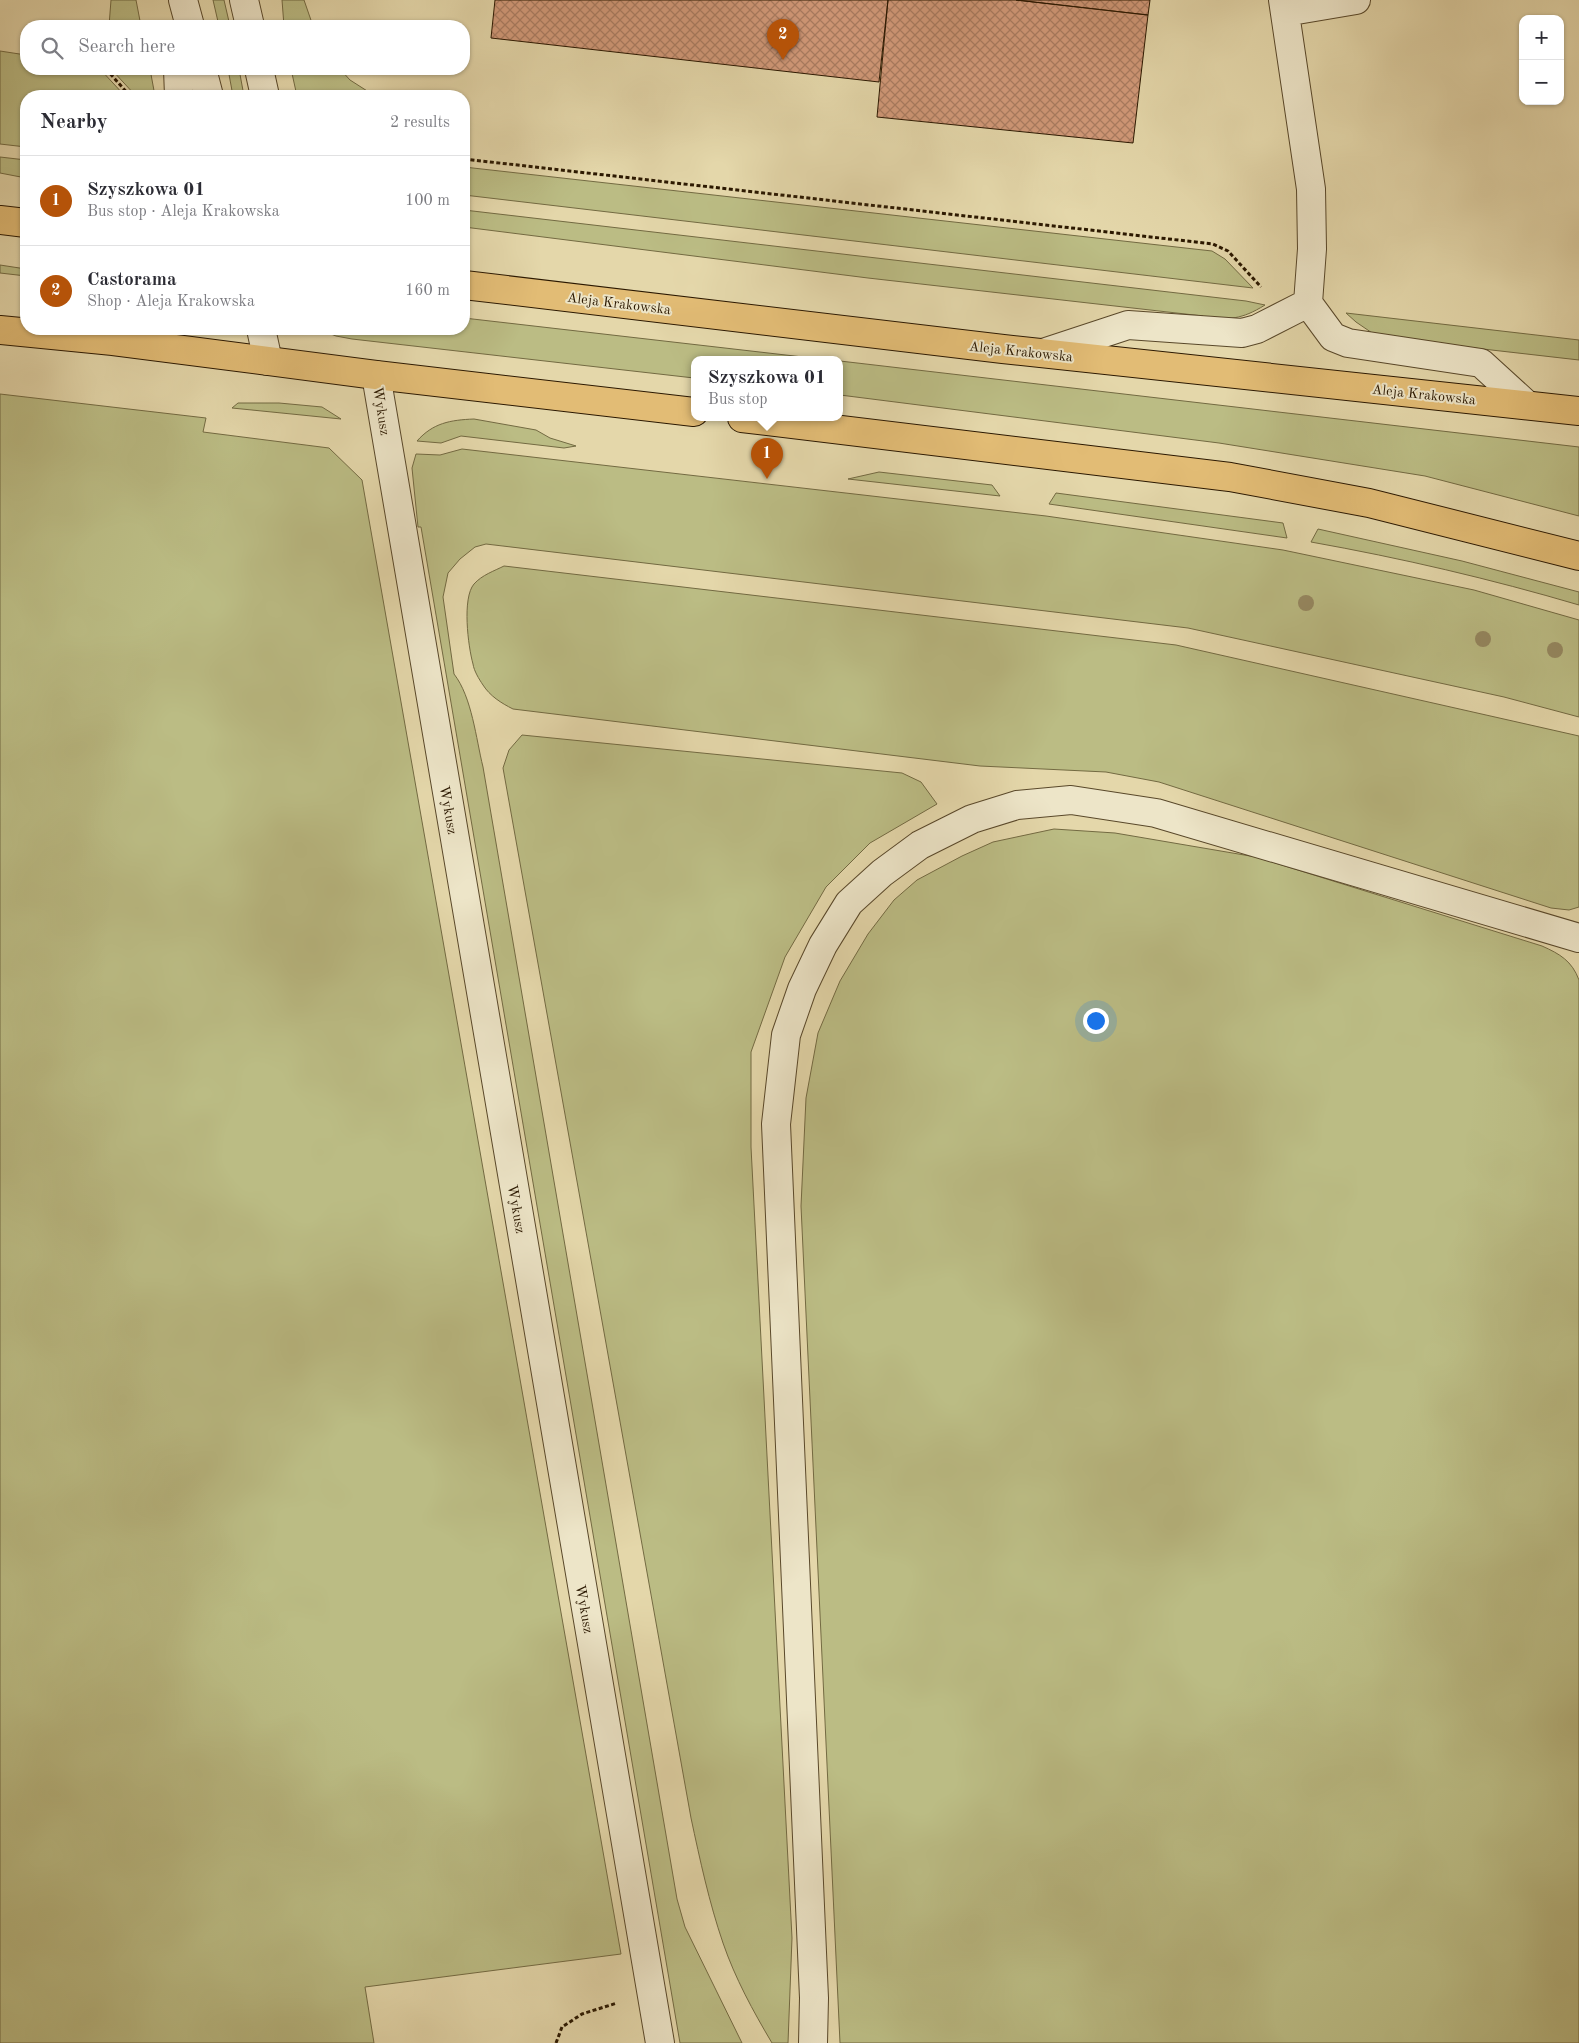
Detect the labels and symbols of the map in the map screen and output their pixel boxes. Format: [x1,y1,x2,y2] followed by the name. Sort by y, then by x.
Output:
[767,19,799,60] pin: 2
[566,291,672,317] street label: Aleja Krakowska
[968,340,1074,364] street label: Aleja Krakowska
[1371,383,1477,407] street label: Aleja Krakowska
[370,386,392,437] street label: Wykusz
[751,438,783,479] pin: 1
[437,785,459,836] street label: Wykusz
[1083,1008,1109,1034] your location
[505,1184,527,1235] street label: Wykusz
[573,1584,595,1635] street label: Wykusz

